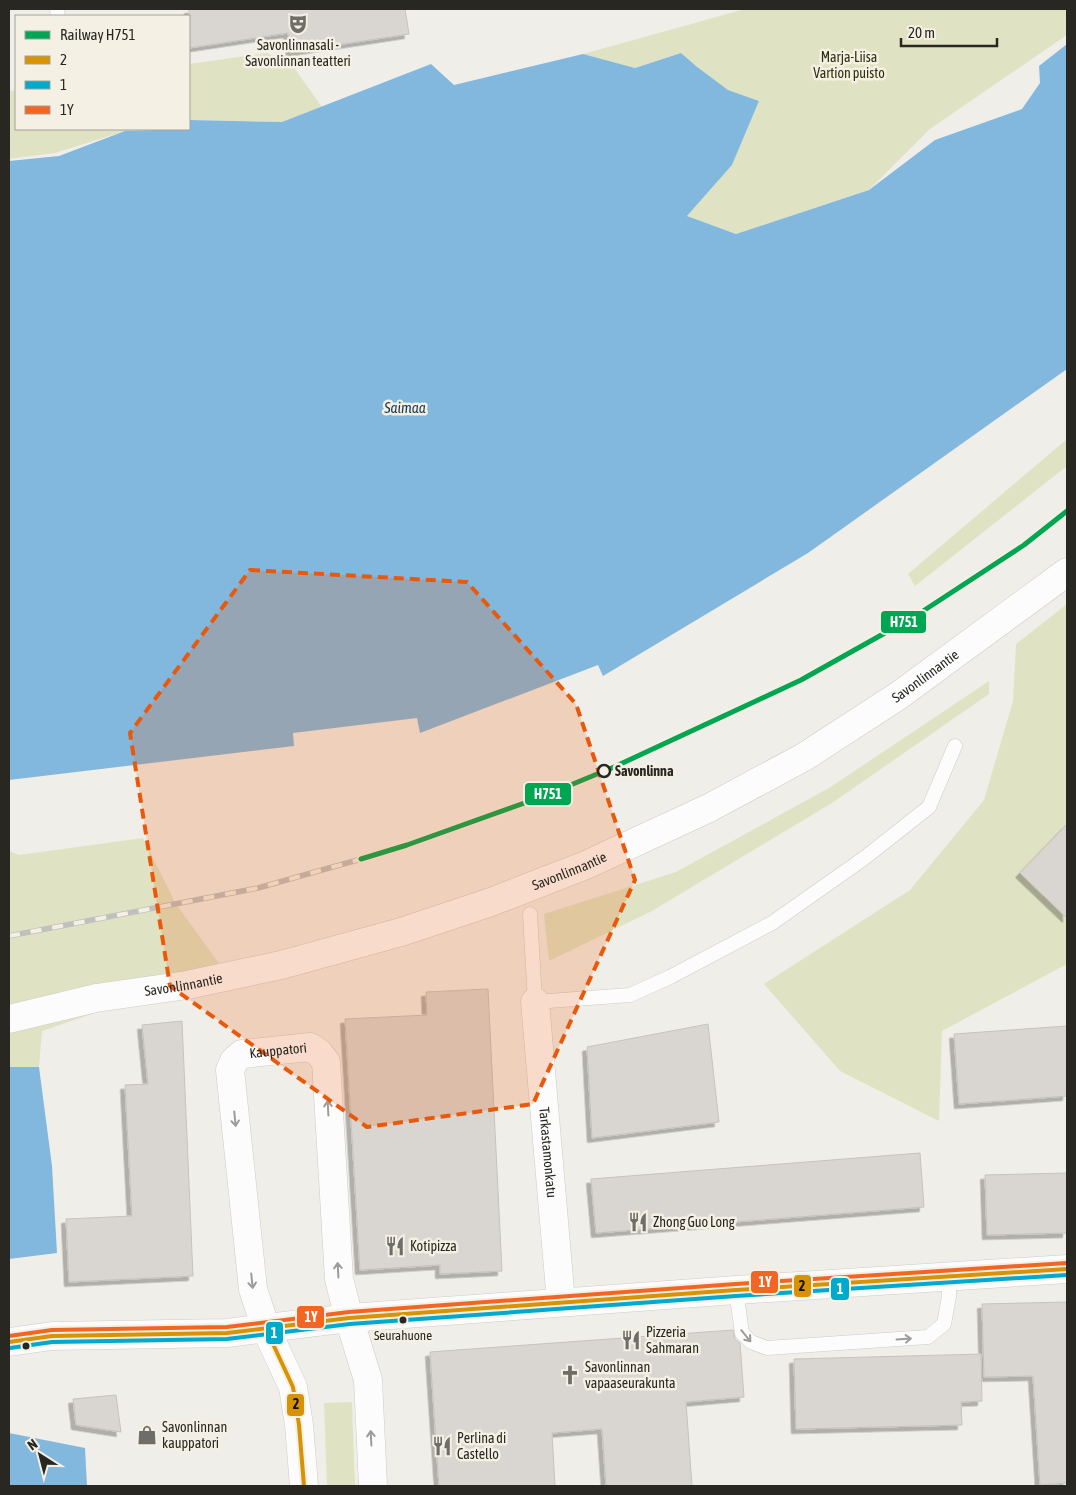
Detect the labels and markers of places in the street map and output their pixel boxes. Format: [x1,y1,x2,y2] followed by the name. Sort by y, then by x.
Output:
[287,13,309,35] theatre icon: Savonlinnasali - Savonlinnan teatteri
[245,37,351,69] place label: Savonlinnasali - Savonlinnan teatteri
[615,763,674,779] place label: Savonlinna
[597,764,611,778] marker: Savonlinna
[627,1211,649,1233] restaurant icon: Zhong Guo Long
[653,1214,735,1230] place label: Zhong Guo Long
[384,1235,406,1257] restaurant icon: Kotipizza
[410,1238,457,1254] place label: Kotipizza
[398,1315,408,1325] marker: Seurahuone
[646,1324,699,1356] place label: Pizzeria Sahmaran
[374,1328,432,1343] place label: Seurahuone
[620,1329,642,1351] restaurant icon: Pizzeria Sahmaran
[21,1341,31,1351] unlabelled marker
[585,1359,675,1391] place label: Savonlinnan vapaaseurakunta
[559,1364,581,1386] church icon: Savonlinnan vapaaseurakunta
[162,1419,227,1451] place label: Savonlinnan kauppatori
[136,1424,158,1446] shop icon: Savonlinnan kauppatori
[457,1430,506,1462] place label: Perlina di Castello
[431,1435,453,1457] restaurant icon: Perlina di Castello

